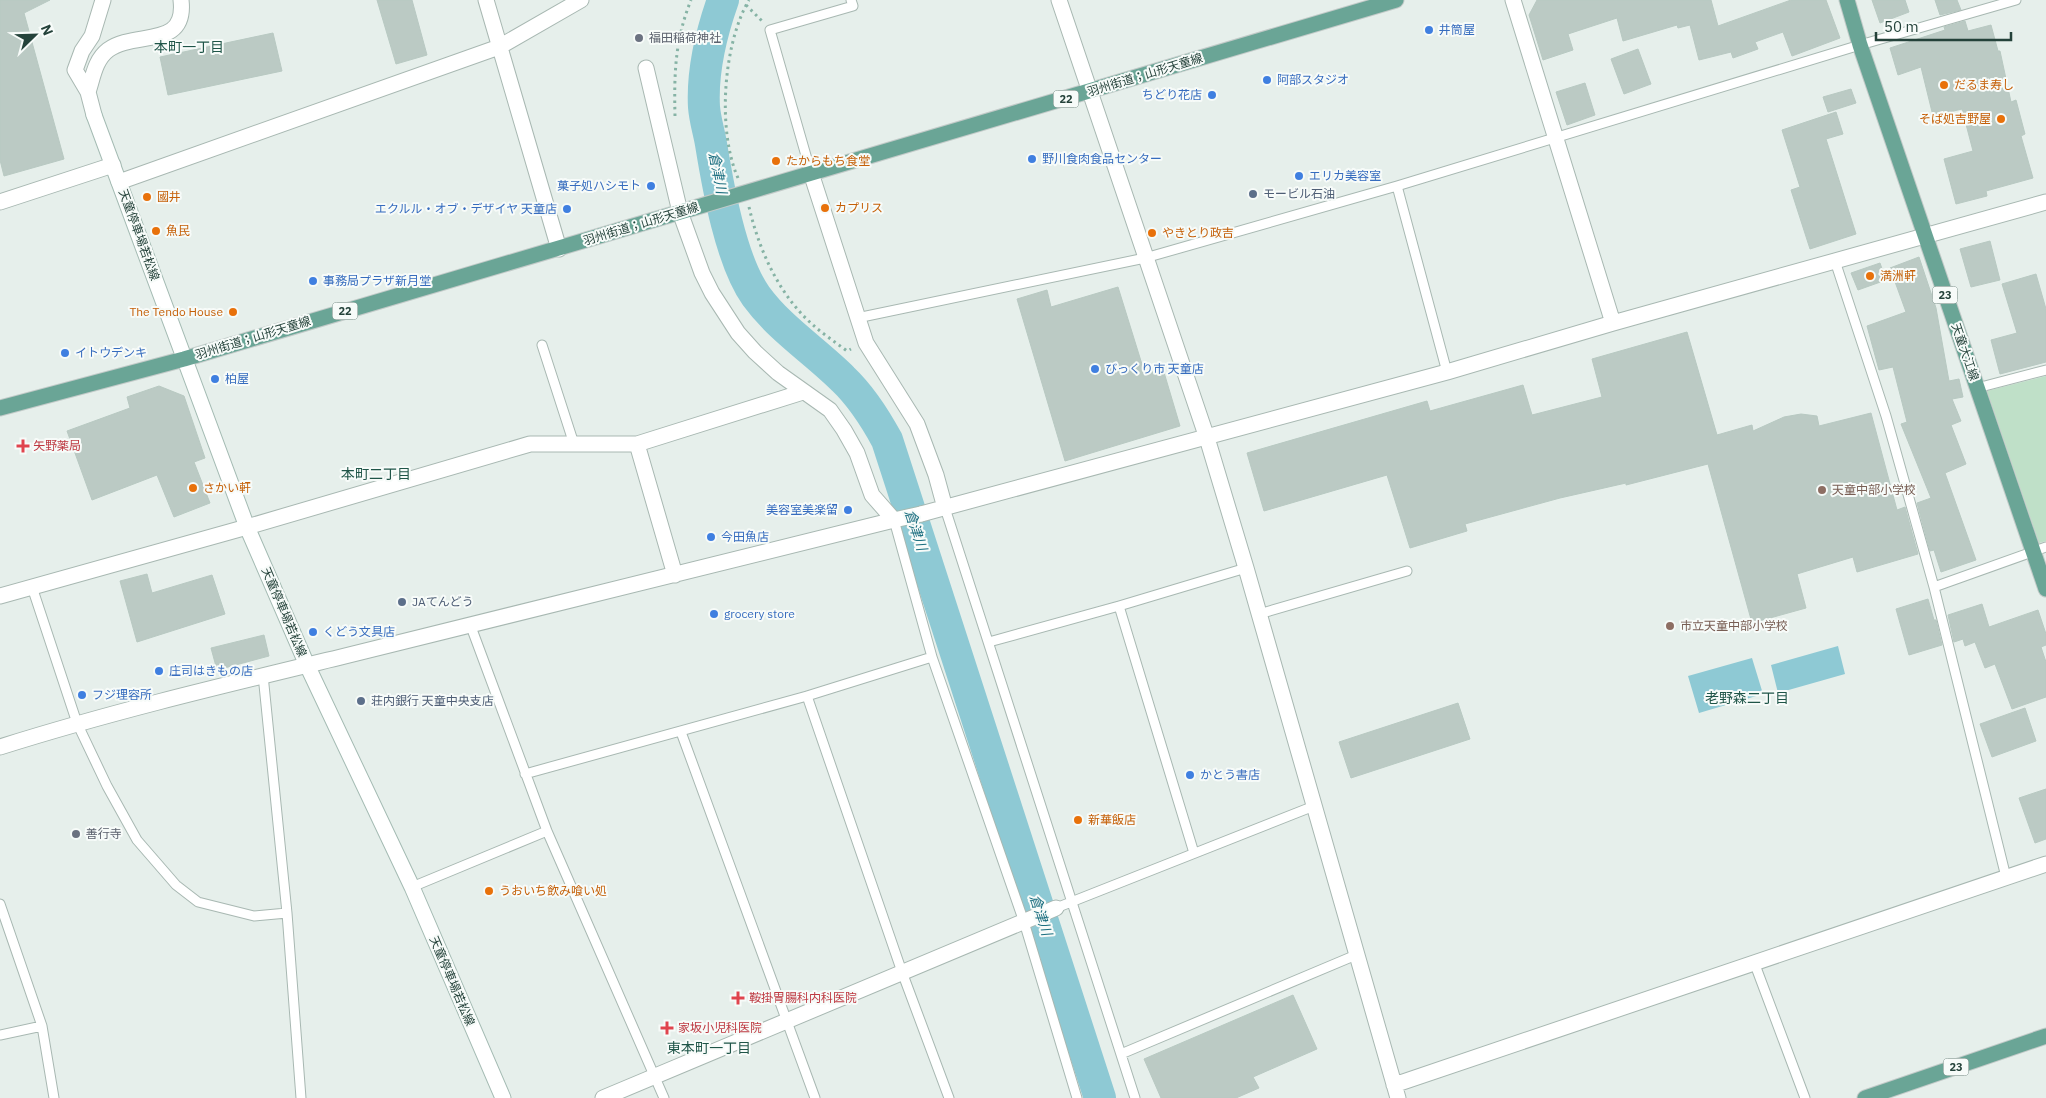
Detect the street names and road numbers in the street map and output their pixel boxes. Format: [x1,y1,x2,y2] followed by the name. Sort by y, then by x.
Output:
[1085,50,1204,99] street label: 羽州街道；山形天童線
[1054,90,1078,108] road number: 22
[116,187,163,283] street label: 天童停車場若松線
[581,199,700,248] street label: 羽州街道；山形天童線
[1932,286,1958,304] road number: 23
[332,302,358,320] road number: 22
[193,313,312,362] street label: 羽州街道；山形天童線
[1949,321,1982,383] street label: 天童大江線
[259,565,310,659] street label: 天童停車場若松線
[427,934,478,1028] street label: 天童停車場若松線
[1944,1058,1968,1076] road number: 23

